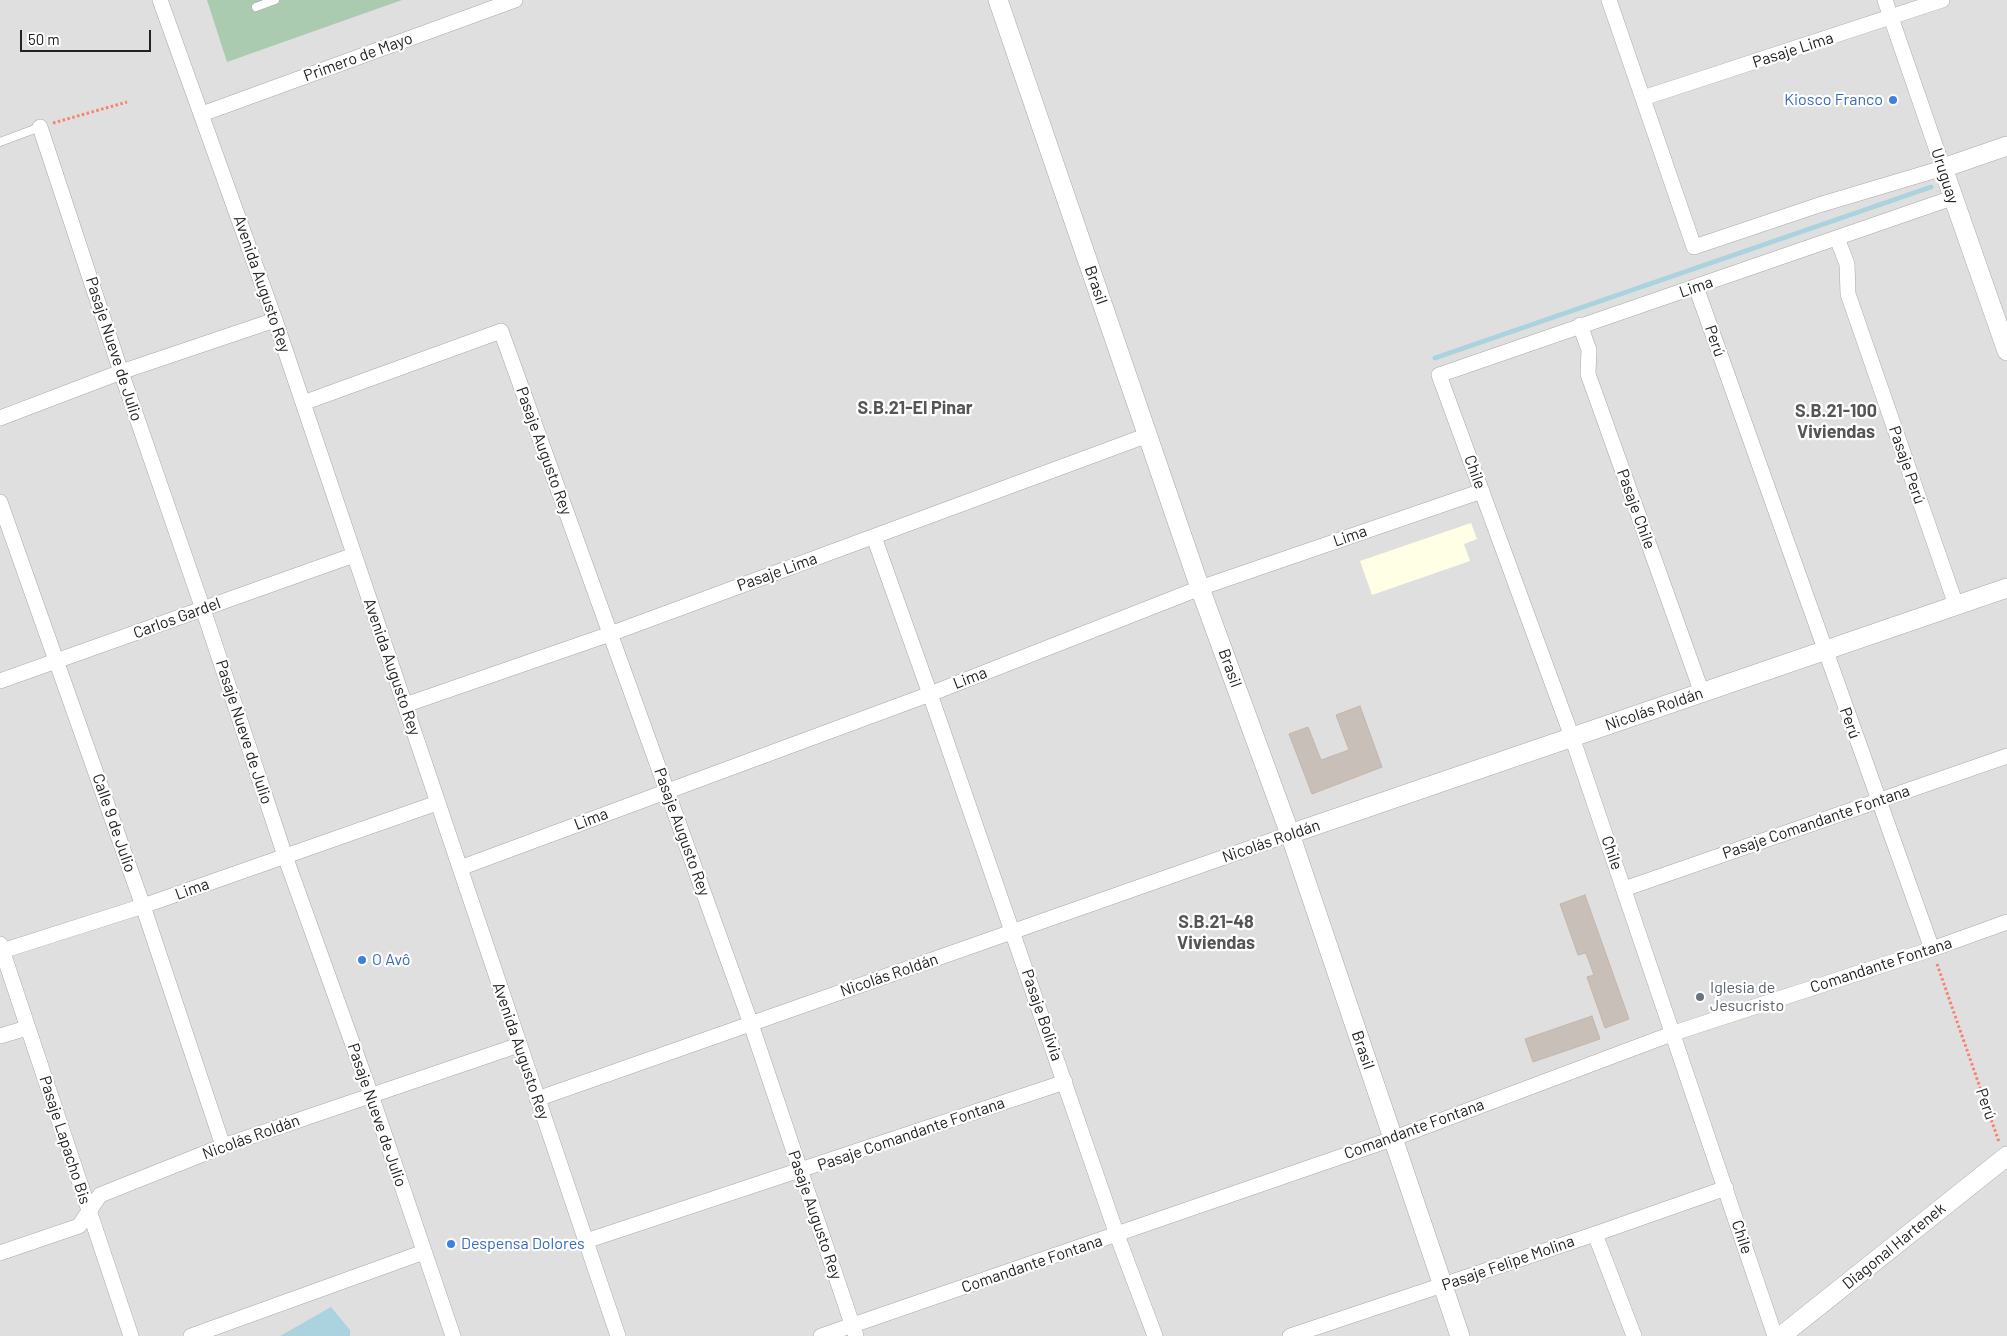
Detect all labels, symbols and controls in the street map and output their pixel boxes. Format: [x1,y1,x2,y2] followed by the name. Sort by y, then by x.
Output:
[22,20,154,52] scale bar
[301,28,415,86] street label: Primero de Mayo
[1750,28,1836,72] street label: Pasaje Lima
[28,30,60,48] text: 50 m
[1784,90,1883,110] place label: Kiosco Franco
[1887,94,1899,106] marker: Kiosco Franco
[1927,146,1963,206] street label: Uruguay
[229,213,295,355] street label: Avenida Augusto Rey
[1081,263,1111,307] street label: Brasil
[1677,272,1715,302] street label: Lima
[82,274,146,424] street label: Pasaje Nueve de Julio
[1701,323,1729,359] street label: Perú
[512,384,576,518] street label: Pasaje Augusto Rey
[857,397,973,419] district label: S.B.21-El Pinar
[1795,400,1877,442] district label: S.B.21-100 Viviendas
[1885,423,1929,507] street label: Pasaje Perú
[1460,452,1490,492] street label: Chile
[1613,466,1659,552] street label: Pasaje Chile
[1331,521,1369,551] street label: Lima
[734,549,820,595] street label: Pasaje Lima
[131,593,223,643] street label: Carlos Gardel
[359,596,425,738] street label: Avenida Augusto Rey
[1214,646,1246,690] street label: Brasil
[212,657,276,807] street label: Pasaje Nueve de Julio
[950,663,990,693] street label: Lima
[1603,683,1705,735] street label: Nicolás Roldán
[1835,705,1865,741] street label: Perú
[650,765,714,899] street label: Pasaje Augusto Rey
[88,771,140,875] street label: Calle 9 de Julio
[1720,781,1912,863] street label: Pasaje Comandante Fontana
[571,804,611,834] street label: Lima
[1220,815,1322,867] street label: Nicolás Roldán
[1597,834,1627,872] street label: Chile
[172,874,212,904] street label: Lima
[1177,911,1255,954] district label: S.B.21-48 Viviendas
[1808,933,1954,997] street label: Comandante Fontana
[838,949,940,1001] street label: Nicolás Roldán
[372,950,410,970] place label: O Avô
[356,954,368,966] marker: O Avô
[1017,967,1067,1063] street label: Pasaje Bolivia
[1710,978,1784,1016] place label: Iglesia de Jesucristo
[488,980,554,1122] street label: Avenida Augusto Rey
[1694,991,1706,1003] marker: Iglesia de Jesucristo
[1348,1028,1378,1072] street label: Brasil
[343,1041,411,1189] street label: Pasaje Nueve de Julio
[35,1073,95,1207] street label: Pasaje Lapacho Bis
[1972,1086,2000,1122] street label: Perú
[815,1093,1007,1175] street label: Pasaje Comandante Fontana
[1341,1095,1487,1163] street label: Comandante Fontana
[200,1110,302,1164] street label: Nicolás Roldán
[784,1148,846,1282] street label: Pasaje Augusto Rey
[1839,1199,1949,1293] street label: Diagonal Hartenek
[1728,1218,1756,1256] street label: Chile
[959,1231,1105,1297] street label: Comandante Fontana
[1439,1231,1577,1295] street label: Pasaje Felipe Molina
[461,1234,585,1254] place label: Despensa Dolores
[445,1238,457,1250] marker: Despensa Dolores

